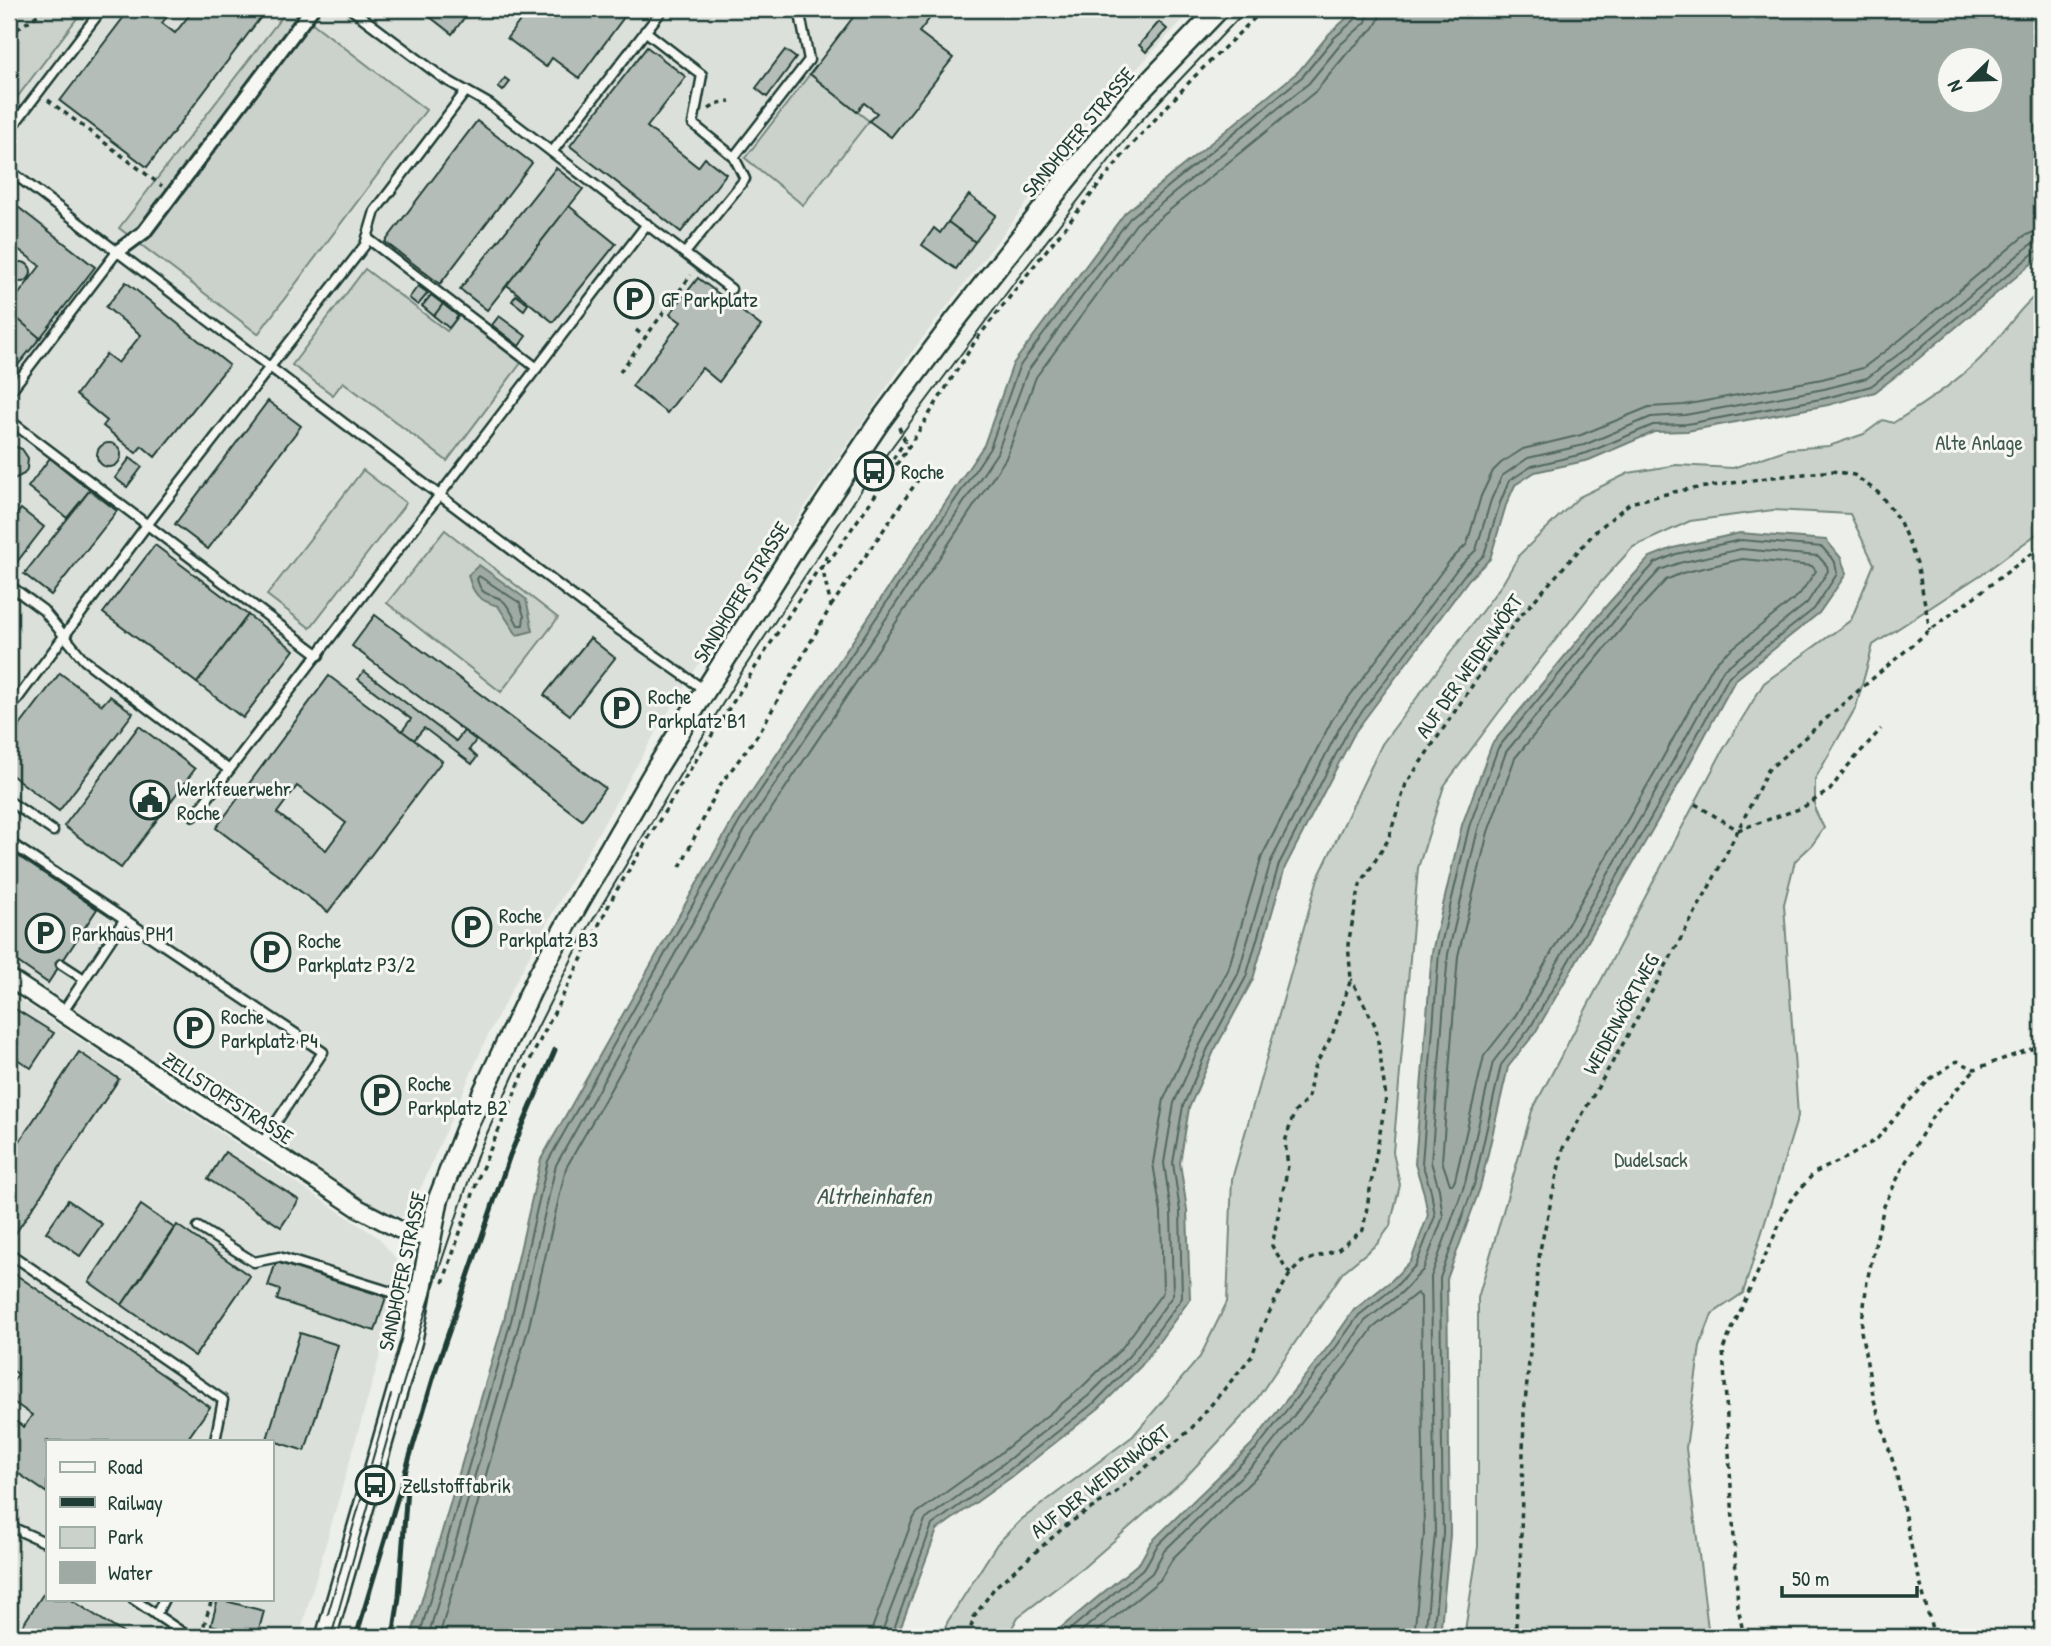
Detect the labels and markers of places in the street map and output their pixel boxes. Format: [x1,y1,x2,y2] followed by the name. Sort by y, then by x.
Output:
[613,278,655,320] parking icon: GF Parkplatz
[661,285,758,314] place label: GF Parkplatz
[853,450,895,492] bus stop icon: Roche
[901,457,944,486] place label: Roche
[648,682,745,735] place label: Roche Parkplatz B1
[600,687,642,729] parking icon: Roche Parkplatz B1
[177,774,291,827] place label: Werkfeuerwehr Roche
[129,779,171,821] public building icon: Werkfeuerwehr Roche
[499,901,598,954] place label: Roche Parkplatz B3
[451,906,493,948] parking icon: Roche Parkplatz B3
[24,912,66,954] parking icon: Parkhaus PH1
[72,919,173,948] place label: Parkhaus PH1
[298,926,415,979] place label: Roche Parkplatz P3/2
[250,931,292,973] parking icon: Roche Parkplatz P3/2
[221,1002,318,1055] place label: Roche Parkplatz P4
[173,1007,215,1049] parking icon: Roche Parkplatz P4
[408,1069,508,1122] place label: Roche Parkplatz B2
[360,1074,402,1116] parking icon: Roche Parkplatz B2
[354,1464,396,1506] bus stop icon: Zellstofffabrik
[402,1471,511,1500] place label: Zellstofffabrik

